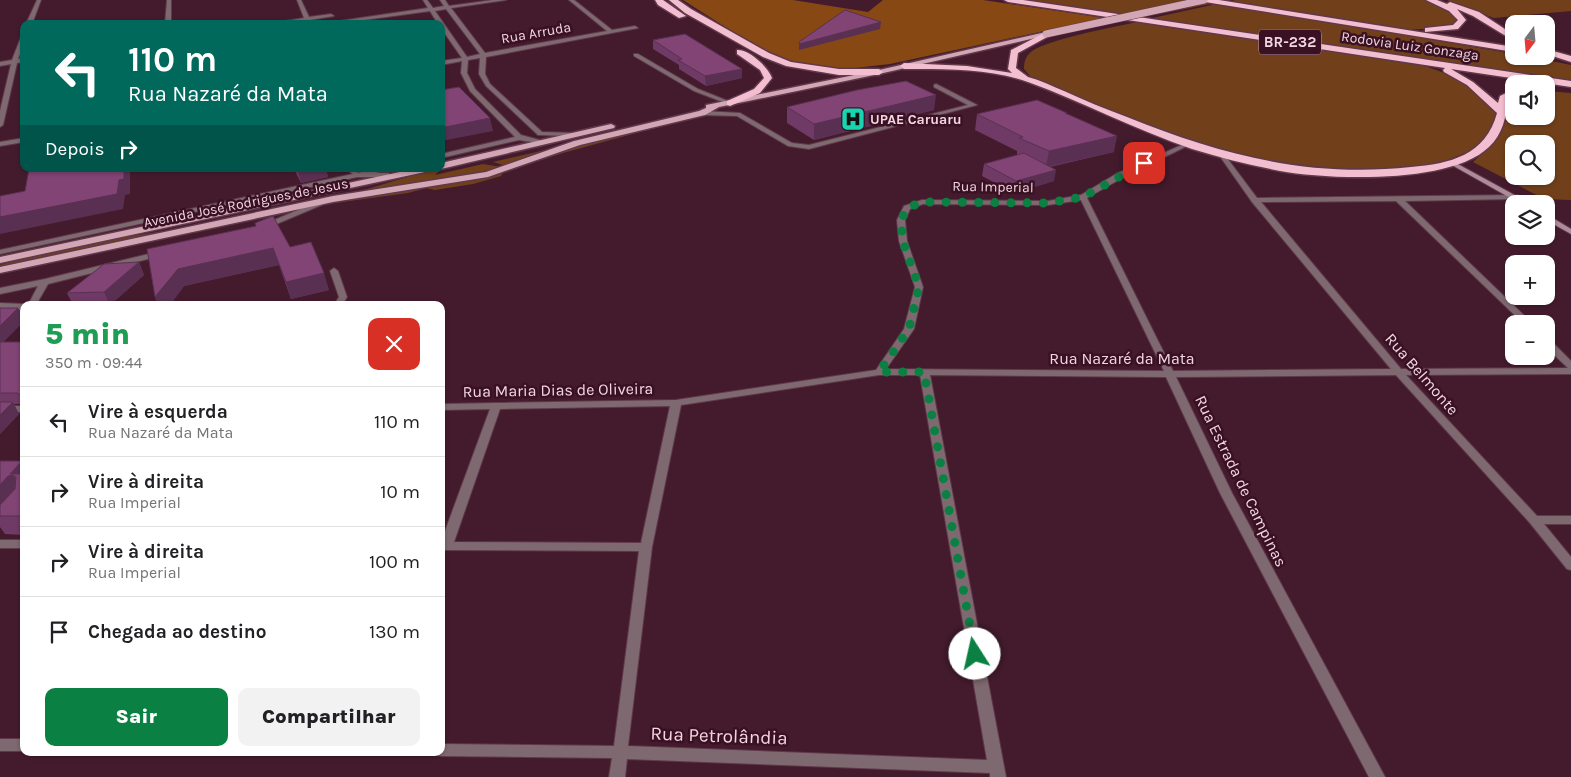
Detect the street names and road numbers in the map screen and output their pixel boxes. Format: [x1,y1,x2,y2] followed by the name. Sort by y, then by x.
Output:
[500,18,572,48] street label: Rua Arruda
[1340,28,1480,64] street label: Rodovia Luiz Gonzaga
[1259,30,1321,54] road number: BR-232
[142,175,350,231] street label: Avenida José Rodrigues de Jesus
[952,178,1034,196] street label: Rua Imperial
[1381,329,1463,419] street label: Rua Belmonte
[1049,349,1195,368] street label: Rua Nazaré da Mata
[463,379,653,401] street label: Rua Maria Dias de Oliveira
[1191,392,1291,570] street label: Rua Estrada de Campinas
[650,723,788,749] street label: Rua Petrolândia

